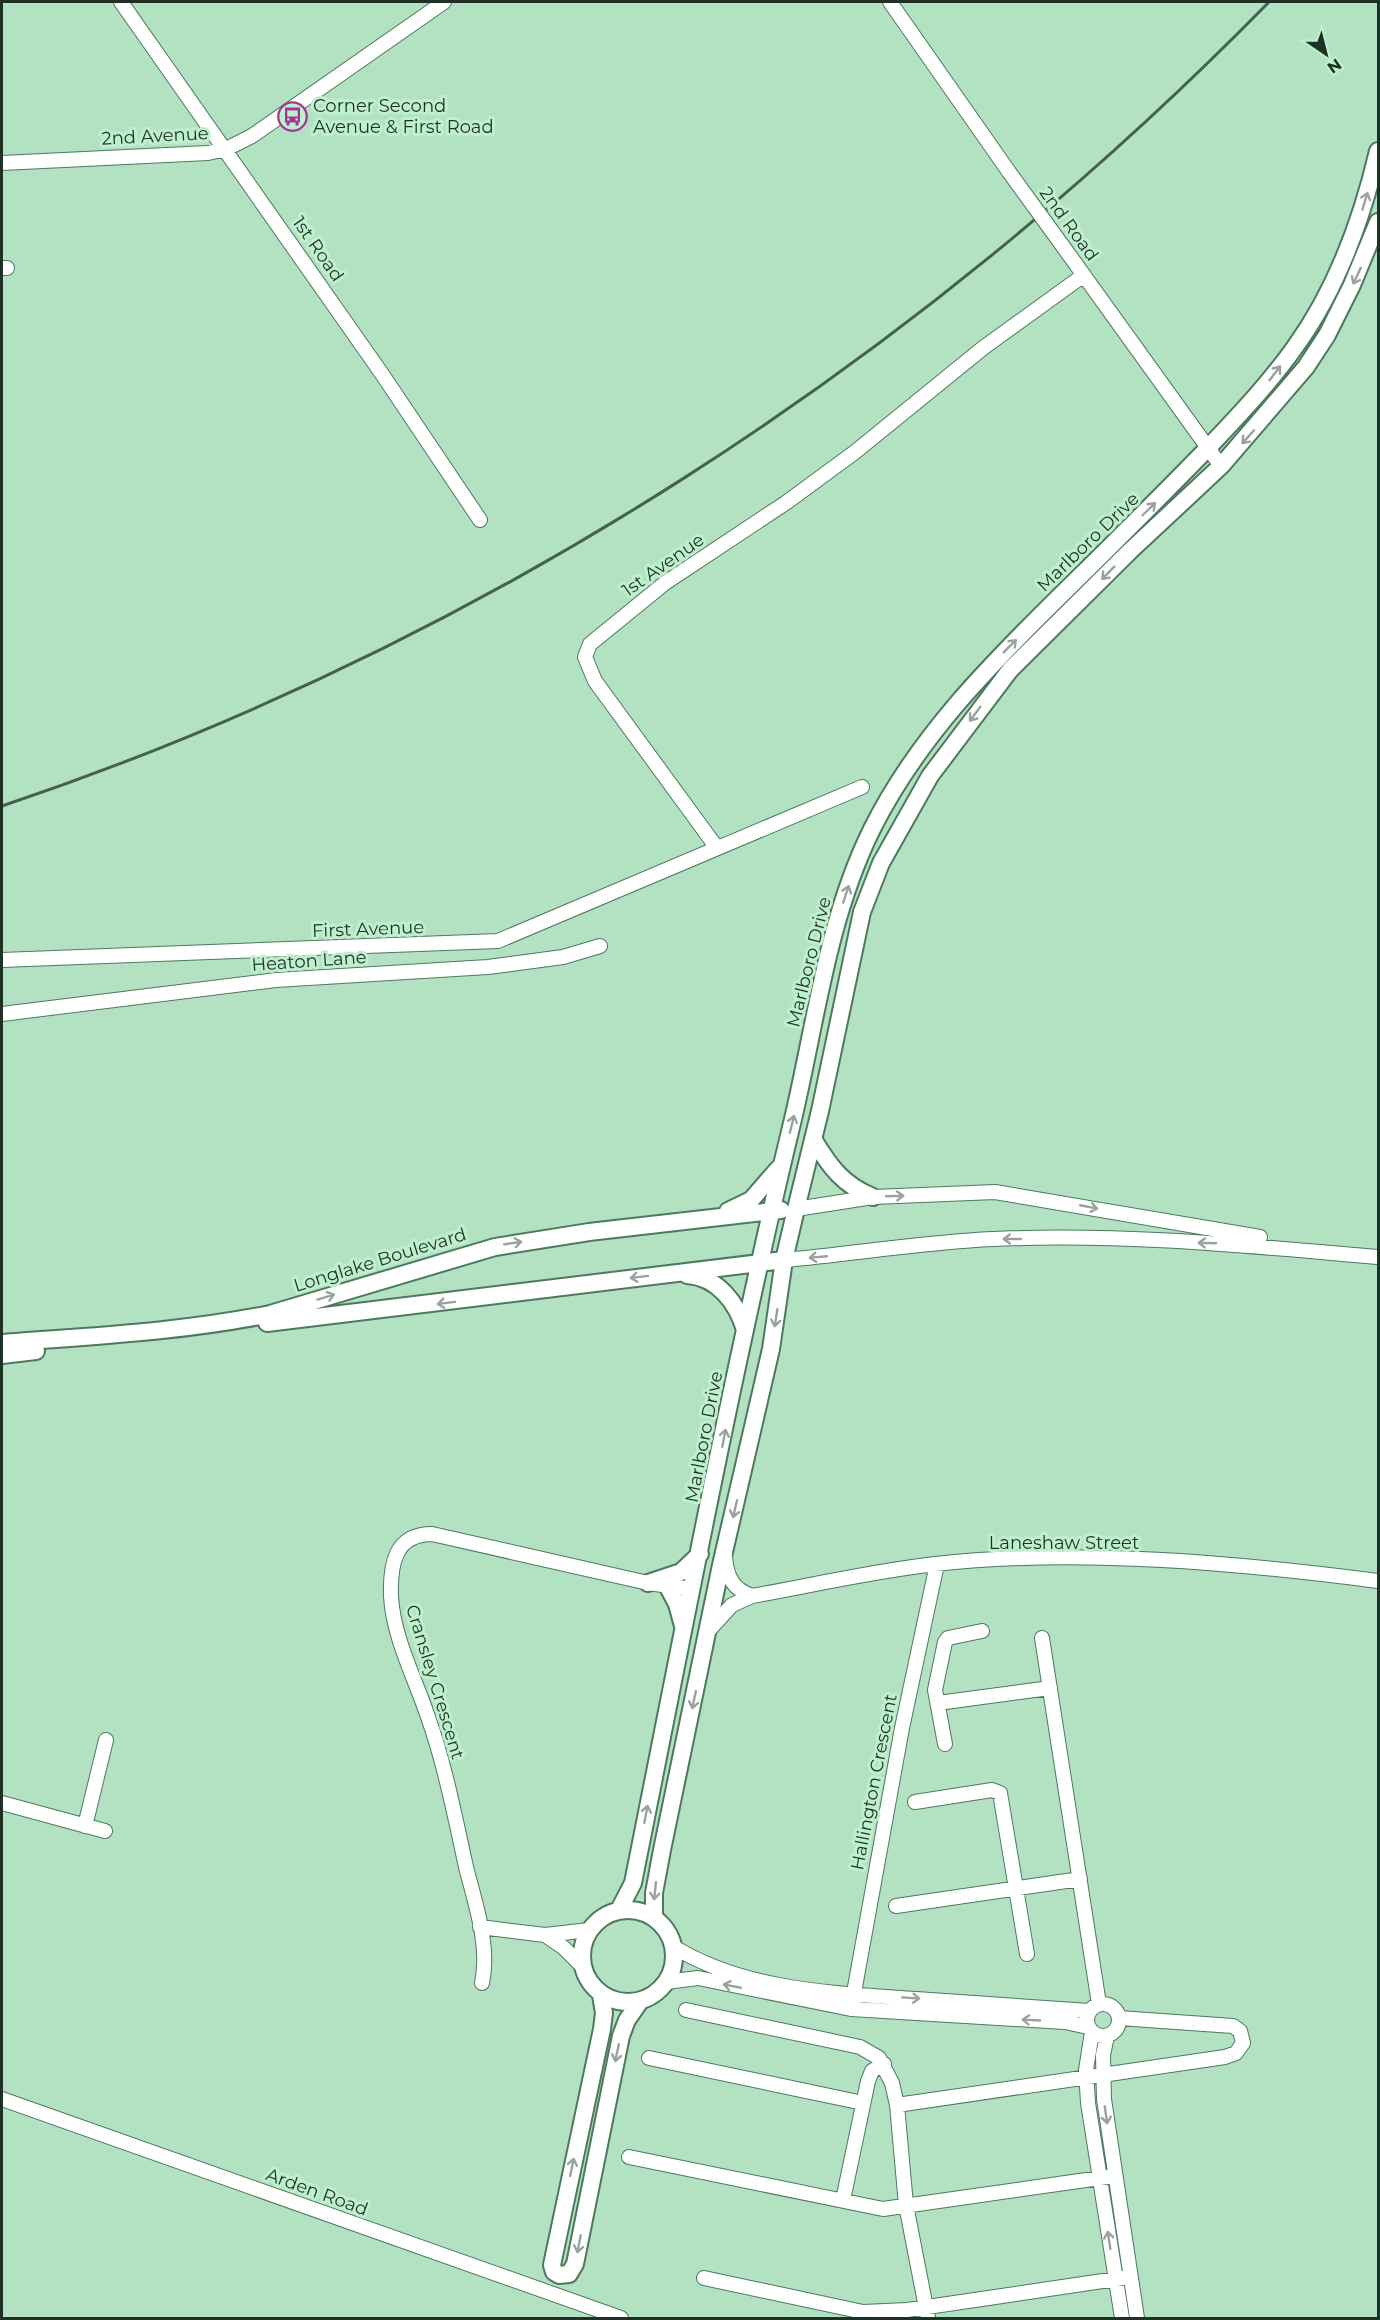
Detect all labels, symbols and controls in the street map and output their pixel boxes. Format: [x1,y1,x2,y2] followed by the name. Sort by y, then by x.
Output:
[1296,24,1356,84] north arrow
[1324,54,1345,77] text: N
[313,95,494,138] place label: Corner Second Avenue & First Road
[276,100,308,132] bus stop icon: Corner Second Avenue & First Road
[101,122,209,150] street label: 2nd Avenue
[1035,183,1103,265] street label: 2nd Road
[1360,192,1371,211] one-way arrow
[288,212,348,286] street label: 1st Road
[1350,267,1362,285] one-way arrow
[1269,365,1282,381] one-way arrow
[1241,429,1255,444] one-way arrow
[1032,488,1144,596] street label: Marlboro Drive
[1141,502,1156,517] one-way arrow
[618,529,708,601] street label: 1st Avenue
[1101,565,1116,580] one-way arrow
[1002,639,1017,654] one-way arrow
[968,706,981,722] one-way arrow
[841,885,852,904] one-way arrow
[782,895,836,1029] street label: Marlboro Drive
[312,916,425,942] street label: First Avenue
[251,946,367,976] street label: Heaton Lane
[786,1115,798,1134] one-way arrow
[885,1191,905,1202] one-way arrow
[1079,1202,1098,1213] one-way arrow
[291,1223,469,1297] street label: Longlake Boulevard
[1003,1233,1023,1245] one-way arrow
[1197,1237,1217,1248] one-way arrow
[503,1238,523,1249] one-way arrow
[809,1252,828,1263] one-way arrow
[630,1272,650,1283] one-way arrow
[316,1291,335,1302] one-way arrow
[436,1297,456,1308] one-way arrow
[770,1308,781,1328] one-way arrow
[680,1369,728,1505] street label: Marlboro Drive
[719,1429,730,1449] one-way arrow
[728,1499,740,1518] one-way arrow
[989,1532,1139,1554] street label: Laneshaw Street
[401,1602,469,1762] street label: Cransley Crescent
[688,1689,699,1709] one-way arrow
[846,1692,902,1872] street label: Hallington Crescent
[641,1805,652,1825] one-way arrow
[649,1880,660,1900] one-way arrow
[723,1980,742,1991] one-way arrow
[901,1993,921,2004] one-way arrow
[1021,2014,1041,2025] one-way arrow
[611,2042,622,2062] one-way arrow
[1100,2104,1111,2124] one-way arrow
[567,2157,579,2176] one-way arrow
[263,2163,371,2221] street label: Arden Road
[1103,2231,1114,2250] one-way arrow
[573,2234,584,2253] one-way arrow

